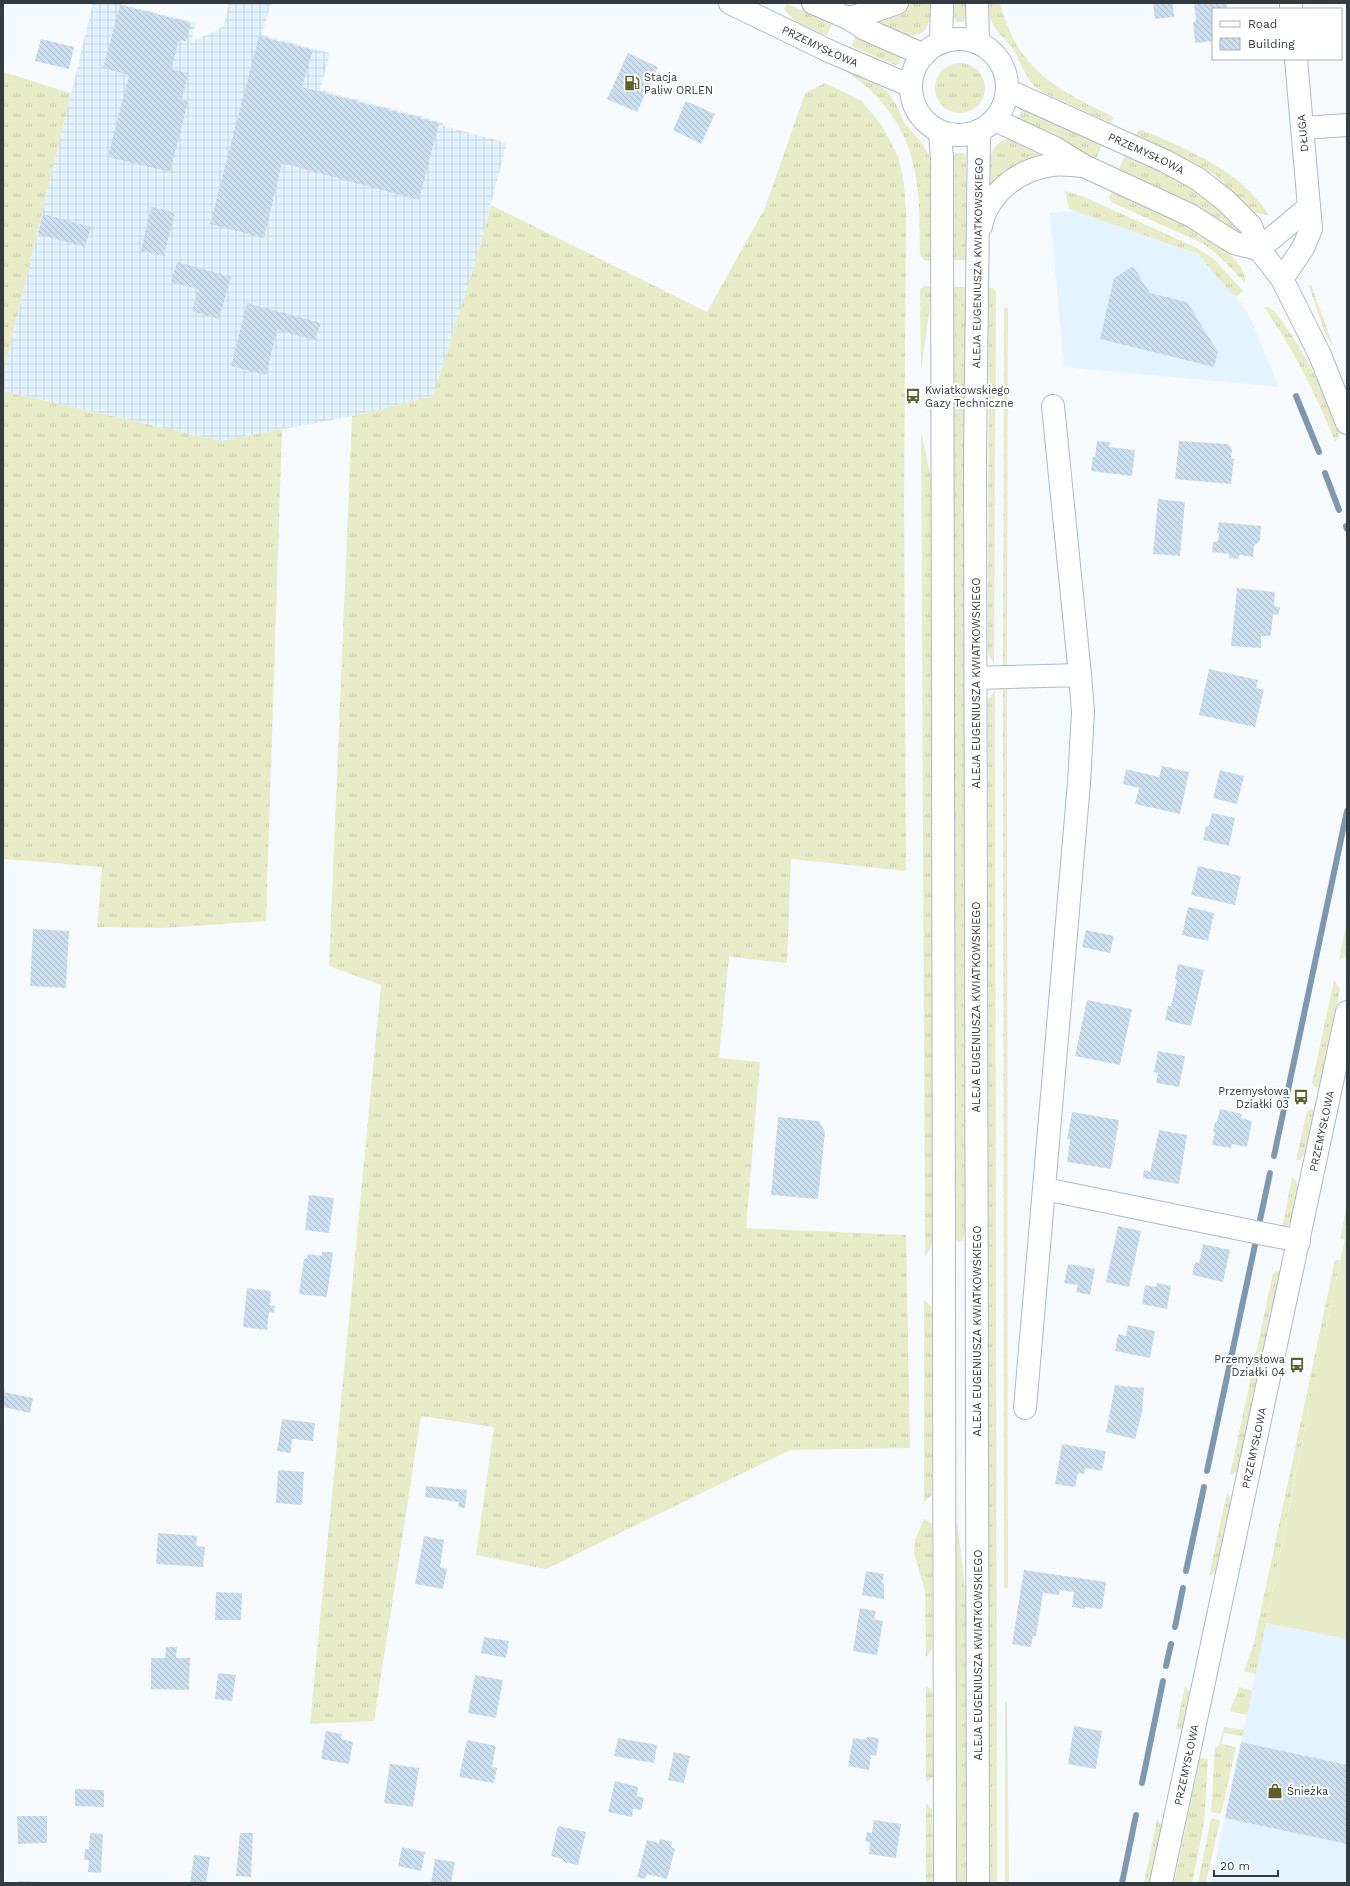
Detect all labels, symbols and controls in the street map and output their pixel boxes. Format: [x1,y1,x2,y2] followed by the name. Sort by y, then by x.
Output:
[1212,8,1342,60] legend
[1248,17,1277,31] text: Road
[780,23,860,69] street label: PRZEMYSŁOWA
[1248,37,1295,51] text: Building
[644,71,713,97] place label: Stacja Paliw ORLEN
[623,74,641,92] fuel station icon: Stacja Paliw ORLEN
[1295,114,1311,152] street label: DŁUGA
[1106,130,1187,177] street label: PRZEMYSŁOWA
[970,157,985,369] street label: ALEJA EUGENIUSZA KWIATKOWSKIEGO
[925,384,1014,410] place label: Kwiatkowskiego Gazy Techniczne
[904,387,922,405] bus stop icon: Kwiatkowskiego Gazy Techniczne
[970,578,983,788] street label: ALEJA EUGENIUSZA KWIATKOWSKIEGO
[970,902,983,1112] street label: ALEJA EUGENIUSZA KWIATKOWSKIEGO
[1218,1085,1289,1111] place label: Przemysłowa Działki 03
[1292,1088,1310,1106] bus stop icon: Przemysłowa Działki 03
[1307,1089,1337,1173] street label: PRZEMYSŁOWA
[971,1226,984,1436] street label: ALEJA EUGENIUSZA KWIATKOWSKIEGO
[1214,1353,1285,1379] place label: Przemysłowa Działki 04
[1288,1356,1306,1374] bus stop icon: Przemysłowa Działki 04
[1239,1406,1269,1490] street label: PRZEMYSŁOWA
[972,1550,985,1760] street label: ALEJA EUGENIUSZA KWIATKOWSKIEGO
[1171,1723,1201,1807] street label: PRZEMYSŁOWA
[1266,1782,1284,1800] shop icon: Śnieżka
[1287,1784,1328,1798] place label: Śnieżka
[1214,1852,1278,1878] scale bar
[1220,1859,1250,1873] text: 20 m

